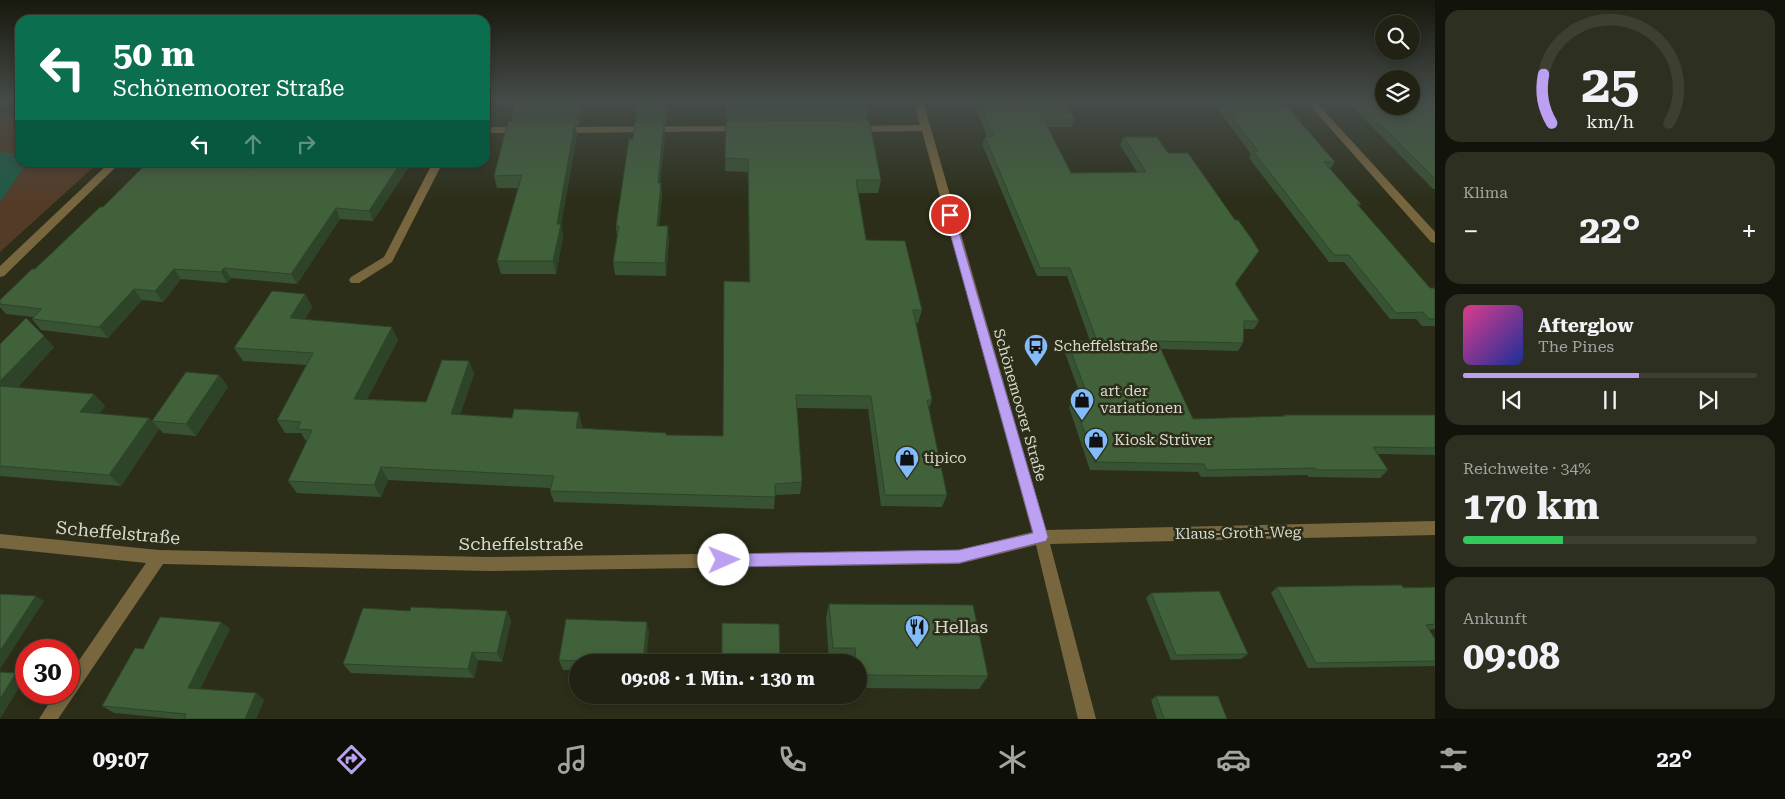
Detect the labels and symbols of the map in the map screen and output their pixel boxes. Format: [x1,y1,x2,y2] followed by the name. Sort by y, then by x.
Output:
[929,194,971,236] pin
[990,327,1050,483] street label: Schönemoorer Straße
[1023,333,1049,367] bus stop icon: Scheffelstraße
[1054,337,1158,355] place label: Scheffelstraße
[1100,382,1183,417] place label: art der variationen
[1069,387,1095,421] shop icon: art der variationen
[1083,427,1109,461] shop icon: Kiosk Strüver
[1114,431,1213,449] place label: Kiosk Strüver
[894,445,920,479] shop icon: tipico
[924,449,967,467] place label: tipico
[55,517,181,548] street label: Scheffelstraße
[1175,523,1302,543] street label: Klaus-Groth-Weg
[459,533,583,554] street label: Scheffelstraße
[697,533,749,585] position arrow
[904,614,930,648] restaurant icon: Hellas
[934,616,988,637] place label: Hellas
[15,639,80,704] speed limit sign: 30

